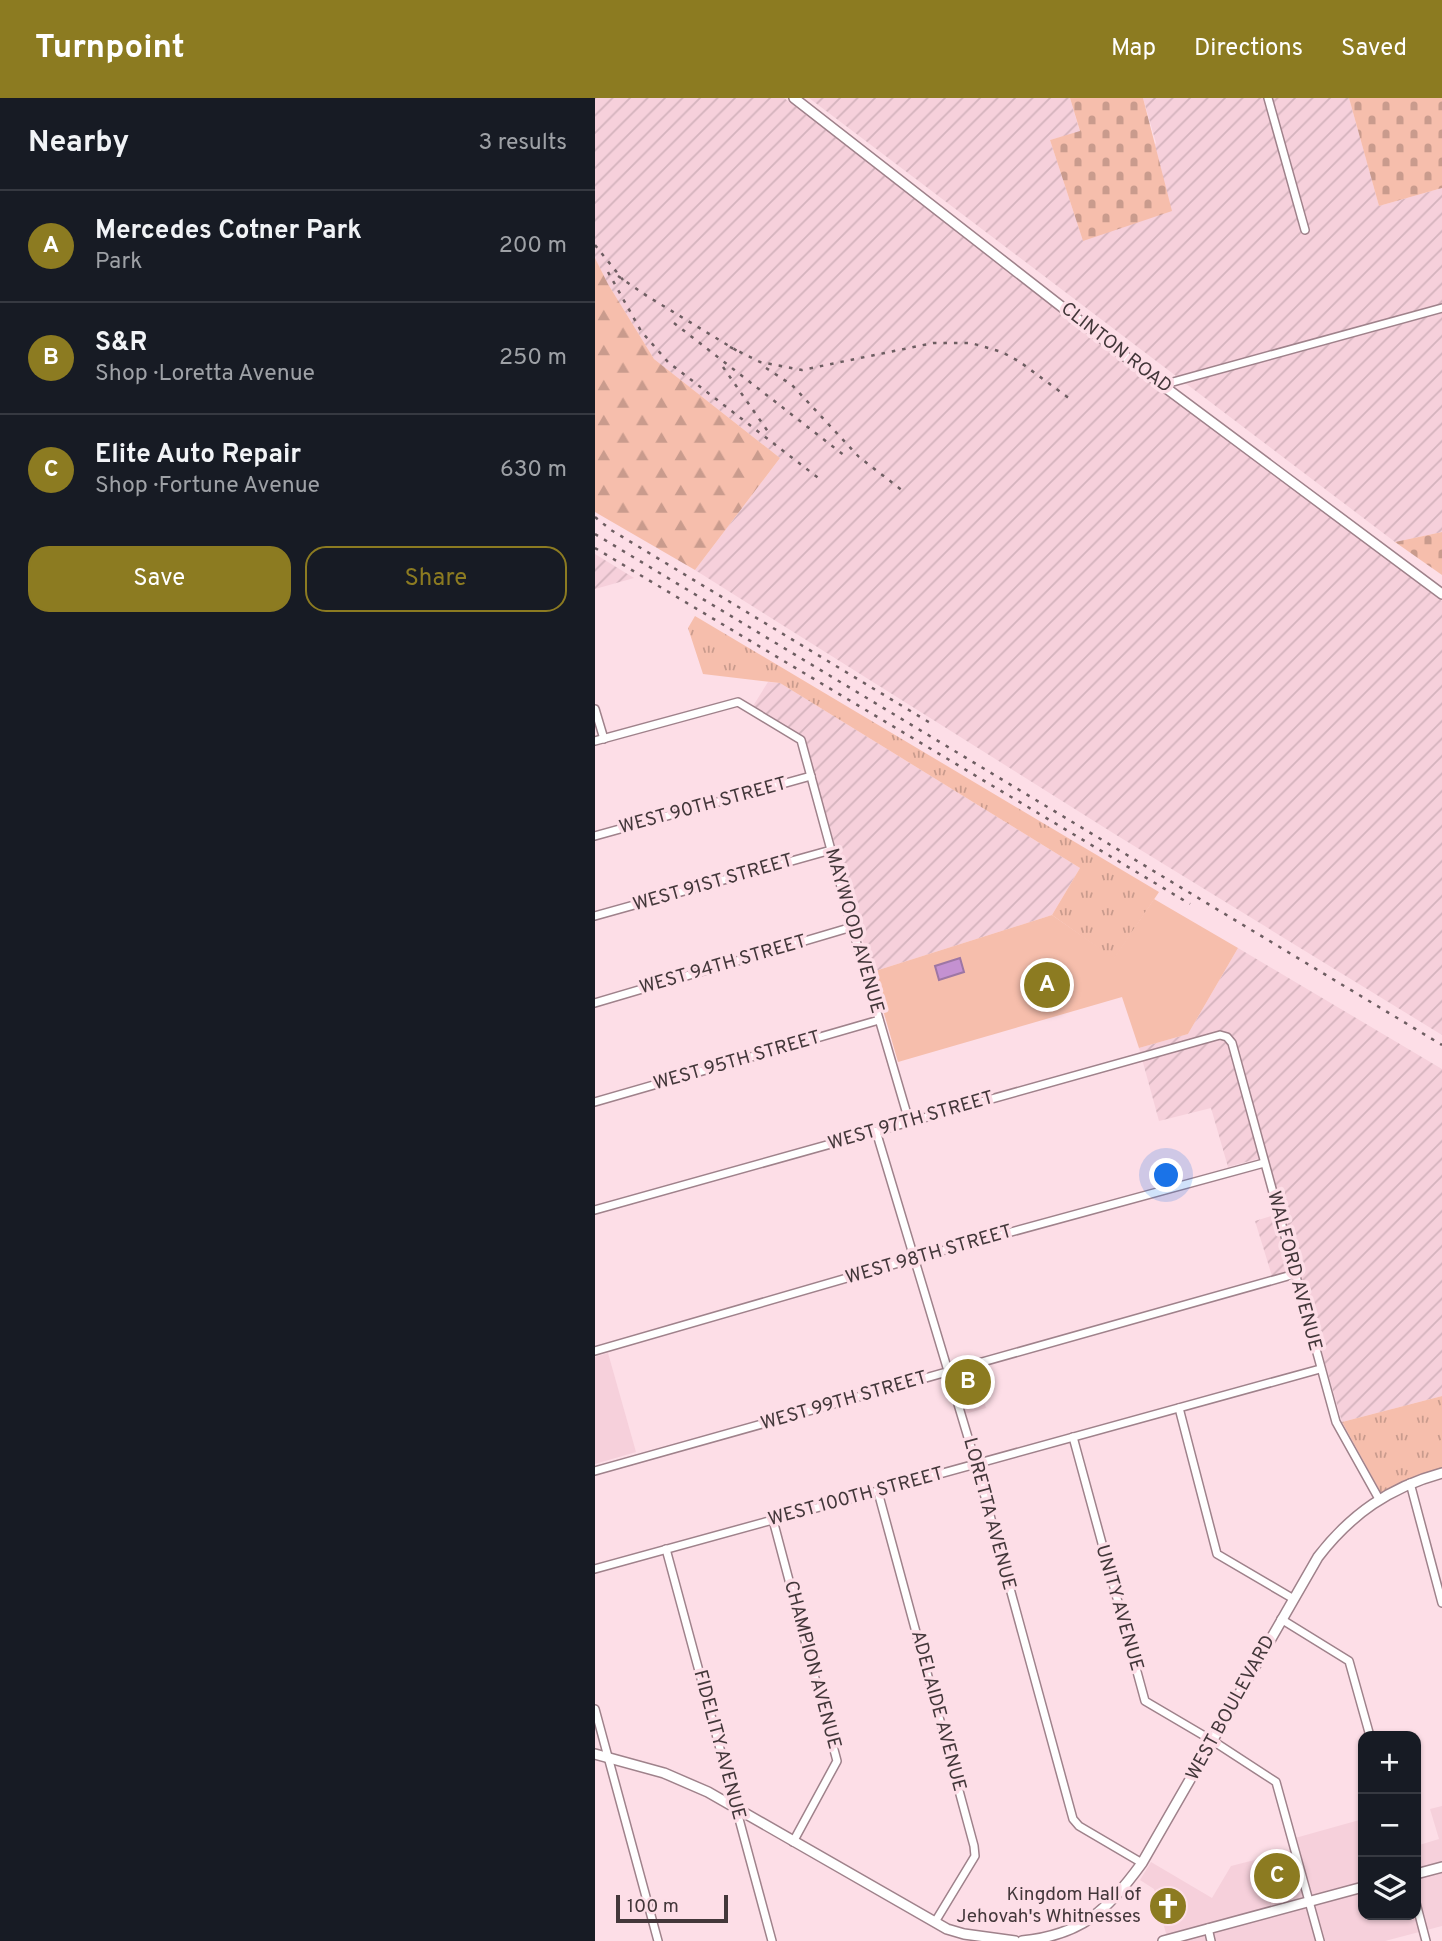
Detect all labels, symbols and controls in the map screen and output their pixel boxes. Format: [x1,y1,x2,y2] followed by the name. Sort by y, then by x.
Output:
[35,28,185,70] text: Turnpoint
[1111,34,1156,64] text: Map
[1194,34,1303,64] text: Directions
[1341,34,1407,64] text: Saved
[28,125,129,162] text: Nearby
[478,129,567,158] text: 3 results
[95,215,362,248] text: Mercedes Cotner Park
[43,232,59,261] text: A
[499,232,567,261] text: 200 m
[95,248,142,277] text: Park
[1056,297,1176,399] street label: CLINTON ROAD
[95,327,147,360] text: S&R
[43,344,59,373] text: B
[499,344,567,373] text: 250 m
[95,360,315,389] text: Shop · Loretta Avenue
[95,439,301,472] text: Elite Auto Repair
[44,456,58,485] text: C
[500,456,567,485] text: 630 m
[95,472,320,501] text: Shop · Fortune Avenue
[28,546,291,612] button: Save
[305,546,567,612] button: Share
[616,772,790,840] street label: WEST 90TH STREET
[819,846,889,1016] street label: MAYWOOD AVENUE
[630,849,796,917] street label: WEST 91ST STREET
[637,930,809,1000] street label: WEST 94TH STREET
[1024,959,1070,1011] pin: A
[651,1026,823,1096] street label: WEST 95TH STREET
[825,1086,997,1156] street label: WEST 97TH STREET
[1149,1158,1183,1192] your location
[1261,1188,1327,1354] street label: WALFORD AVENUE
[843,1220,1015,1290] street label: WEST 98TH STREET
[945,1356,991,1408] pin: B
[758,1366,930,1436] street label: WEST 99TH STREET
[957,1435,1021,1593] street label: LORETTA AVENUE
[766,1462,946,1532] street label: WEST 100TH STREET
[1090,1542,1148,1674] street label: UNITY AVENUE
[778,1578,846,1752] street label: CHAMPION AVENUE
[905,1628,971,1794] street label: ADELAIDE AVENUE
[1181,1631,1281,1785] street label: WEST BOULEVARD
[687,1667,751,1823] street label: FIDELITY AVENUE
[1358,1731,1421,1920] map controls
[1358,1731,1421,1794] button: +
[1358,1794,1421,1857] button: −
[1254,1850,1300,1902] pin: C
[1358,1857,1421,1920] button: layers
[956,1883,1142,1929] place label: Kingdom Hall of Jehovah's Whitnesses
[1147,1885,1189,1927] church icon: Kingdom Hall of Jehovah's Whitnesses
[616,1892,728,1924] scale bar
[627,1895,679,1919] text: 100 m

